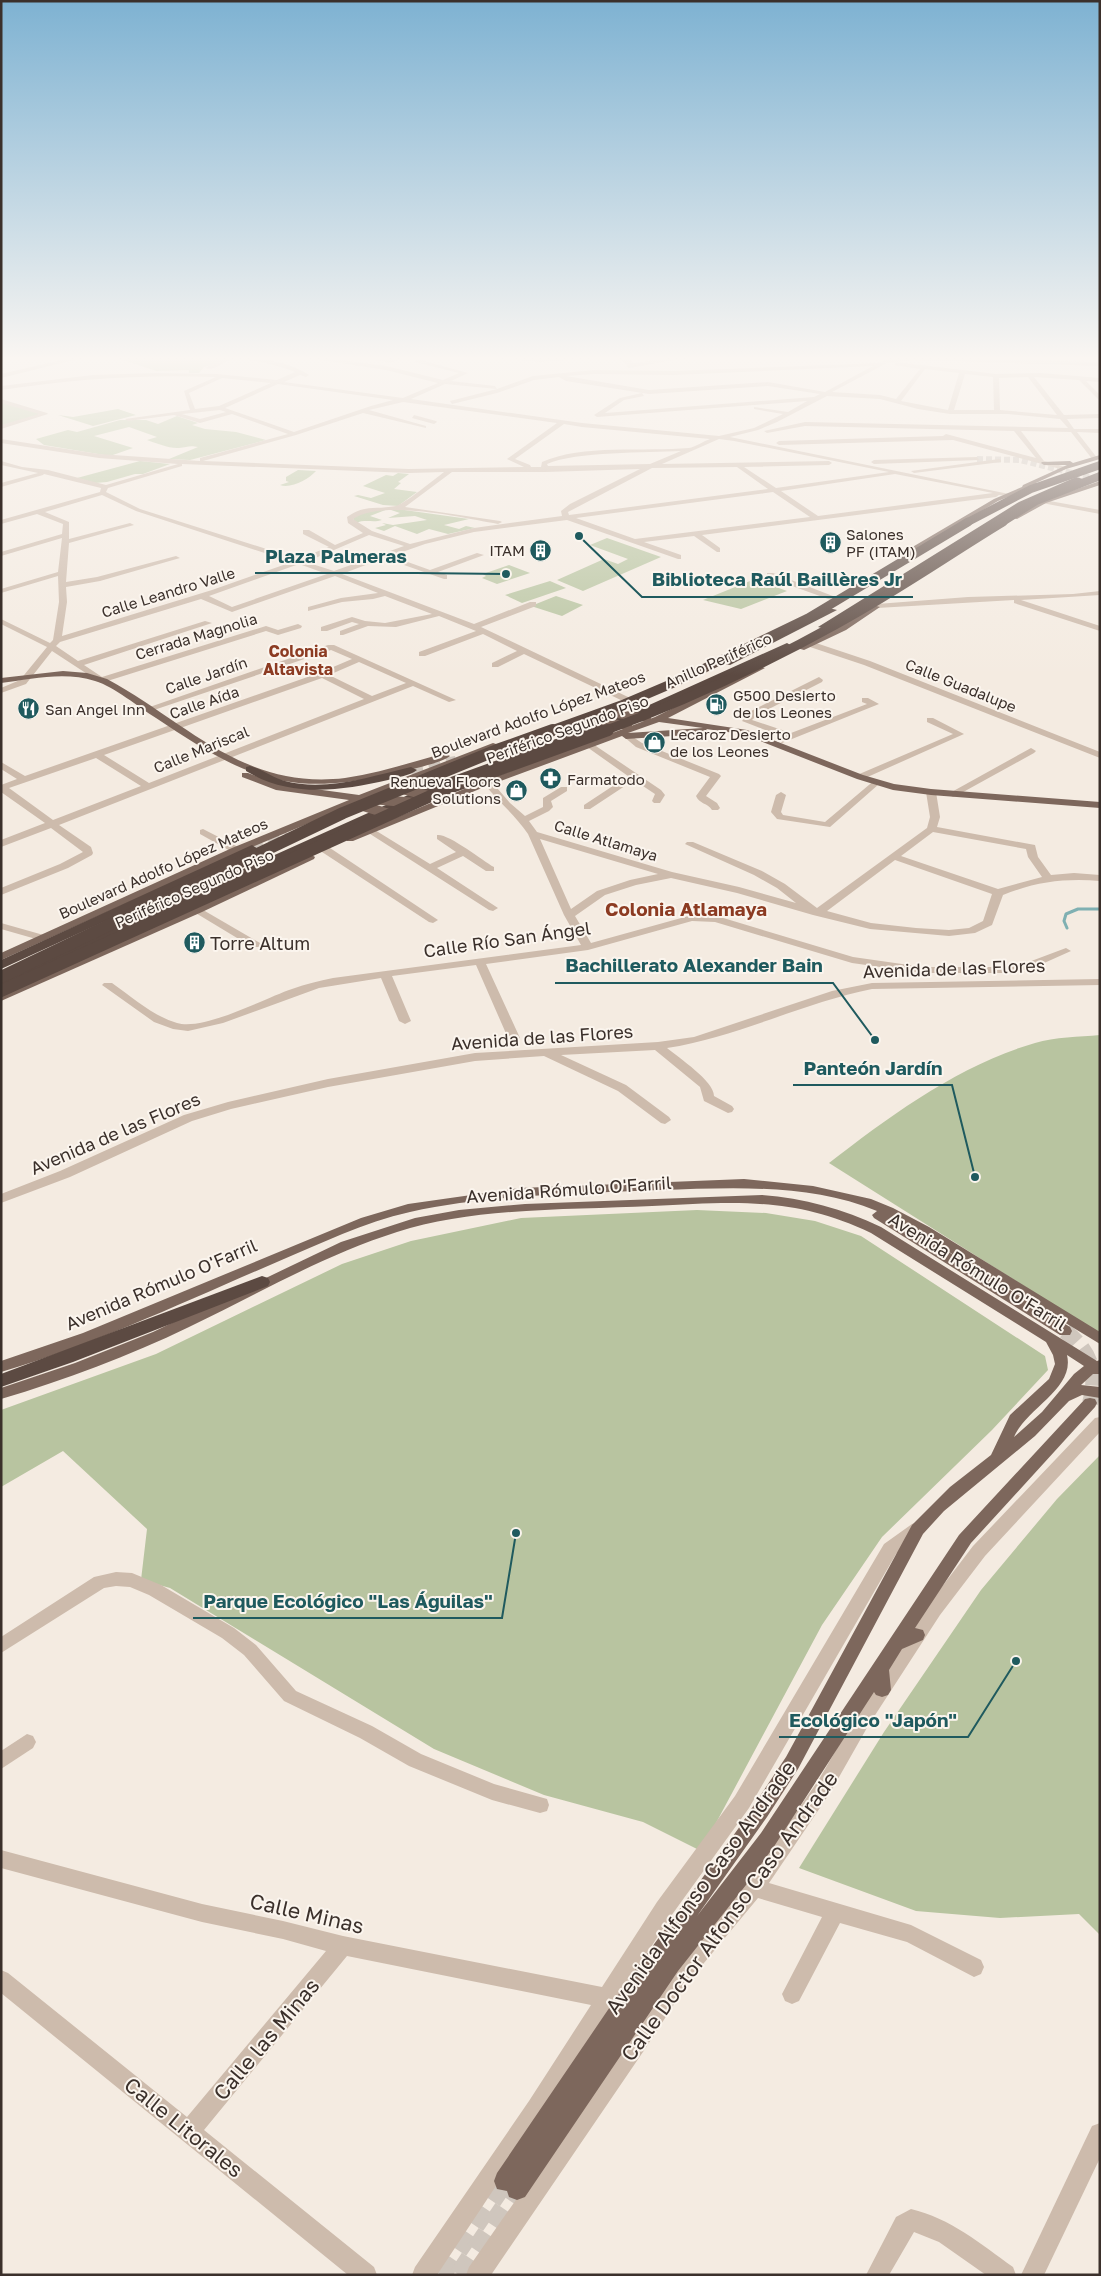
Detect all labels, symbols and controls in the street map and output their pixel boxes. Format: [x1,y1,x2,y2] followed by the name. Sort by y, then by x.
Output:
[846,525,916,560] place label: Salones PF (ITAM)
[818,531,842,555] building icon: Salones PF (ITAM)
[529,538,553,562] building icon: ITAM
[255,539,417,573] callout: Plaza Palmeras
[489,541,525,559] place label: ITAM
[265,544,407,567] text: Plaza Palmeras
[99,563,237,621] street label: Calle Leandro Valle
[642,563,913,597] callout: Biblioteca Raúl Baillères Jr
[652,567,903,590] text: Biblioteca Raúl Baillères Jr
[133,609,259,663] street label: Cerrada Magnolia
[662,628,774,692] street label: Anillo Periférico
[263,641,333,679] district label: Colonia Altavista
[163,653,249,697] street label: Calle Jardín
[903,655,1019,716] street label: Calle Guadalupe
[428,667,648,761] street label: Boulevard Adolfo López Mateos
[167,682,241,722] street label: Calle Aída
[733,686,836,721] place label: G500 Desierto de los Leones
[483,691,651,767] street label: Periférico Segundo Piso
[705,692,729,716] fuel station icon: G500 Desierto de los Leones
[17,697,41,721] restaurant icon: San Angel Inn
[45,700,145,718] place label: San Angel Inn
[151,722,251,776] street label: Calle Mariscal
[670,725,791,760] place label: Lecaroz Desierto de los Leones
[642,731,666,755] shop icon: Lecaroz Desierto de los Leones
[539,767,563,791] pharmacy icon: Farmatodo
[567,770,645,788] place label: Farmatodo
[390,772,501,807] place label: Renueva Floors Solutions
[505,778,529,802] shop icon: Renueva Floors Solutions
[56,814,270,922] street label: Boulevard Adolfo López Mateos
[552,816,660,864] street label: Calle Atlamaya
[112,845,276,931] street label: Periférico Segundo Piso
[605,897,767,920] district label: Colonia Atlamaya
[422,916,592,962] street label: Calle Río San Ángel
[182,931,206,955] building icon: Torre Altum
[210,932,310,954] place label: Torre Altum
[555,949,833,983] callout: Bachillerato Alexander Bain
[565,953,823,976] text: Bachillerato Alexander Bain
[862,954,1046,982] street label: Avenida de las Flores
[450,1020,634,1054] street label: Avenida de las Flores
[793,1051,952,1085] callout: Panteón Jardín
[804,1056,942,1079] text: Panteón Jardín
[27,1087,203,1179] street label: Avenida de las Flores
[466,1171,673,1207] street label: Avenida Rómulo O'Farril
[885,1207,1071,1335] street label: Avenida Rómulo O'Farril
[62,1234,260,1334] street label: Avenida Rómulo O'Farril
[193,1584,502,1618] callout: Parque Ecológico "Las Águilas"
[203,1589,493,1612] text: Parque Ecológico "Las Águilas"
[779,1703,968,1737] callout: Ecológico "Japón"
[789,1708,957,1731] text: Ecológico "Japón"
[599,1755,801,2019] street label: Avenida Alfonso Caso Andrade
[615,1766,843,2066] street label: Calle Doctor Alfonso Caso Andrade
[247,1887,367,1939] street label: Calle Minas
[207,1973,325,2105] street label: Calle las Minas
[119,2071,249,2183] street label: Calle Litorales

